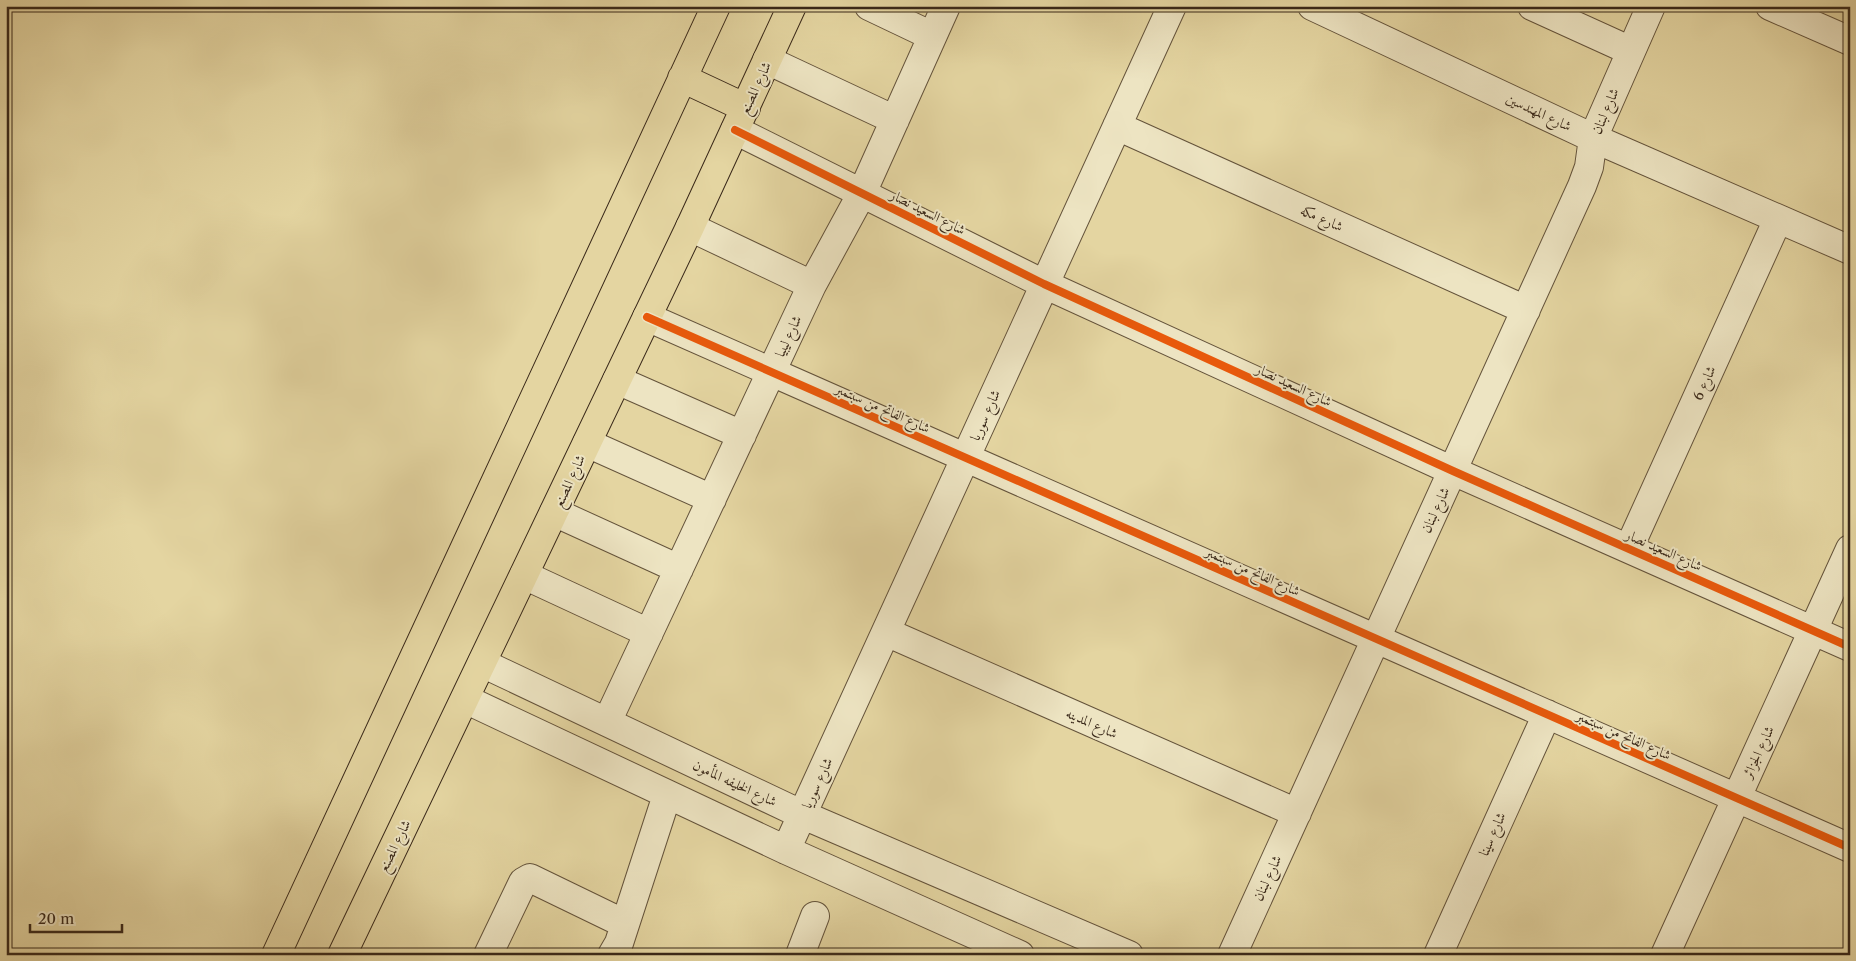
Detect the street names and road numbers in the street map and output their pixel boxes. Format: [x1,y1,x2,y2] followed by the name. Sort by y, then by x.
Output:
[735,59,780,120] street label: شارع المصنع
[1587,85,1626,138] street label: شارع لبنان
[1502,89,1575,138] street label: شارع المهندسين
[884,184,969,241] street label: شارع السعيد نصار
[1297,201,1346,238] street label: شارع مكه
[771,312,808,361] street label: شارع ليبيا
[1250,359,1335,413] street label: شارع السعيد نصار
[1688,363,1722,404] street label: شارع 6
[829,378,933,441] street label: شارع الفاتح من سبتمبر
[966,387,1007,445] street label: شارع سوريا
[549,452,594,513] street label: شارع المصنع
[1417,484,1456,537] street label: شارع لبنان
[1620,524,1705,578] street label: شارع السعيد نصار
[1199,541,1303,604] street label: شارع الفاتح من سبتمبر
[1062,704,1121,745] street label: شارع المدينه
[1570,705,1674,768] street label: شارع الفاتح من سبتمبر
[1737,723,1781,784] street label: شارع الجزائر
[689,755,780,813] street label: شارع الخليفه المأمون
[797,755,839,813] street label: شارع سوريا
[1474,809,1512,860] street label: شارع سينا
[374,817,419,878] street label: شارع المصنع
[1249,852,1288,905] street label: شارع لبنان

